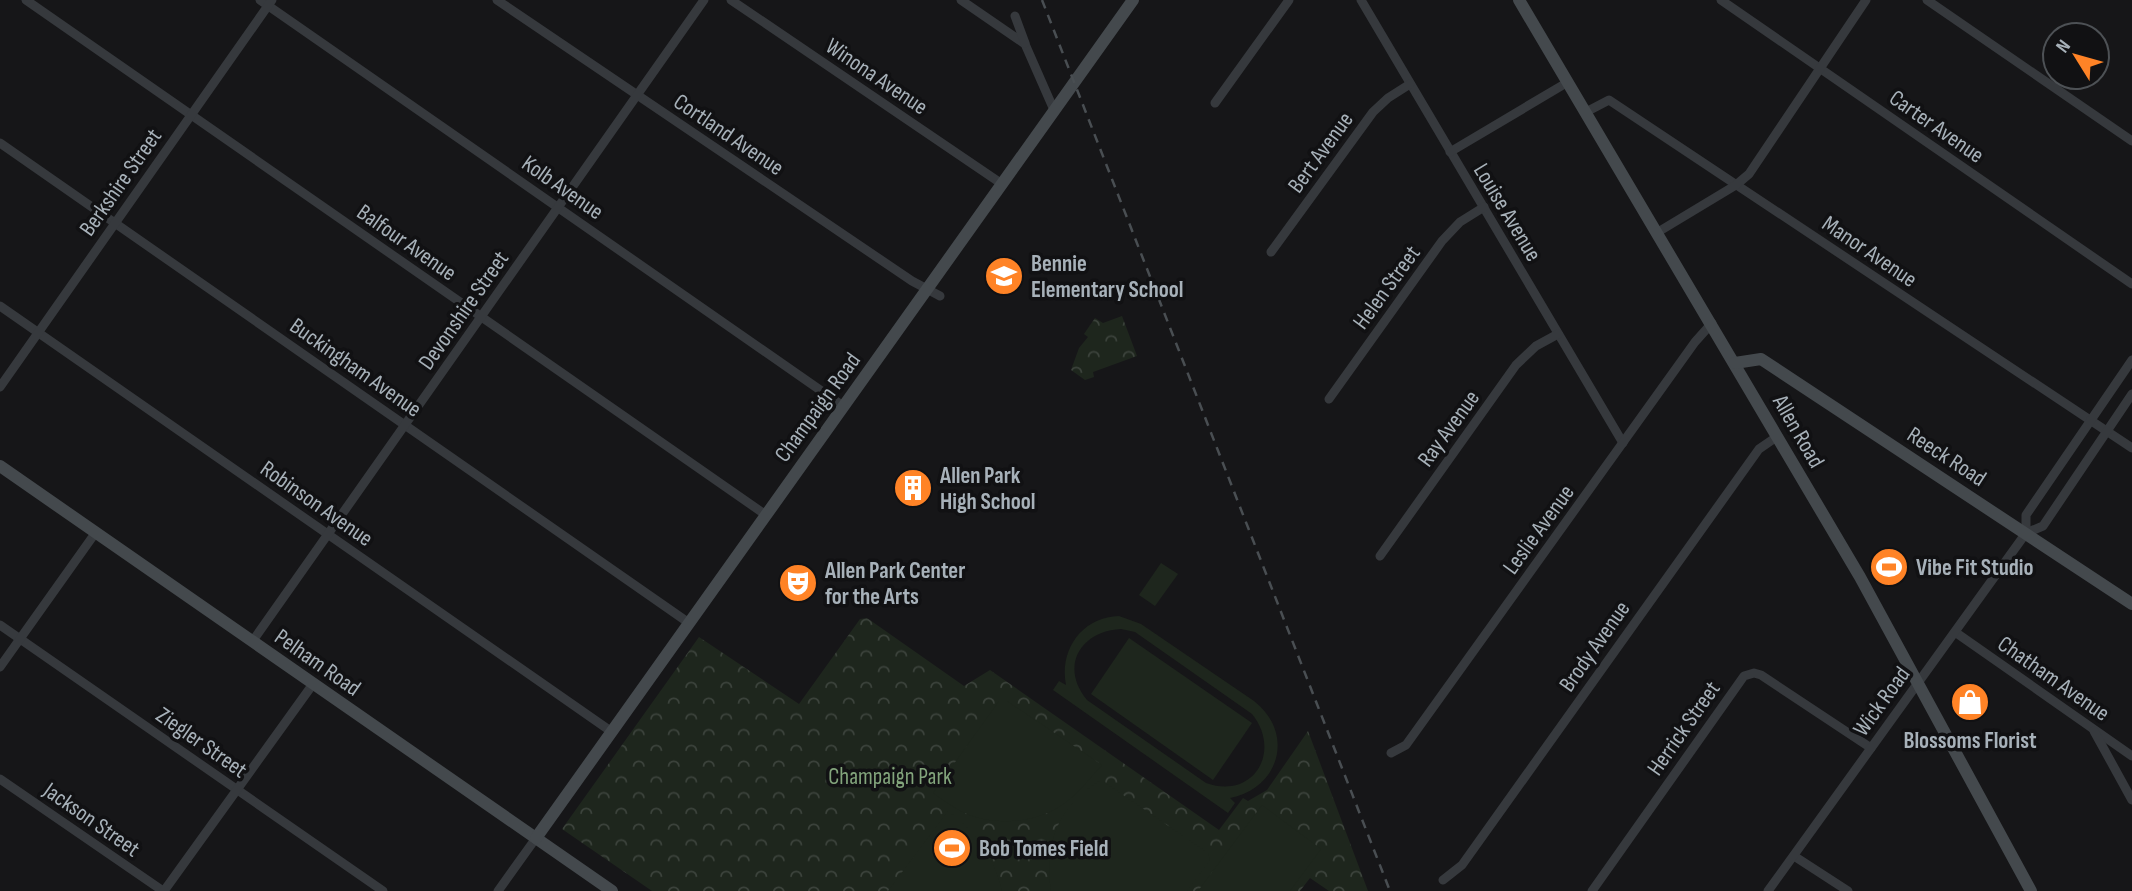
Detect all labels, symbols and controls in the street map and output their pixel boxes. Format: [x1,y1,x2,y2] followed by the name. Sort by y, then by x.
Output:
[2041,21,2111,91] north arrow
[820,32,933,121] street label: Winona Avenue
[2051,36,2076,58] text: N
[1884,84,1989,170] street label: Carter Avenue
[668,88,789,182] street label: Cortland Avenue
[1282,107,1360,199] street label: Bert Avenue
[74,124,168,242] street label: Berkshire Street
[516,150,609,226] street label: Kolb Avenue
[1467,159,1547,266] street label: Louise Avenue
[351,198,462,287] street label: Balfour Avenue
[1817,210,1922,294] street label: Manor Avenue
[1347,240,1426,335] street label: Helen Street
[413,246,515,375] street label: Devonshire Street
[1031,250,1183,304] place label: Bennie Elementary School
[983,255,1025,297] school or university icon: Bennie Elementary School
[284,312,427,424] street label: Buckingham Avenue
[769,347,867,468] street label: Champaign Road
[1412,385,1486,472] street label: Ray Avenue
[1766,389,1830,473] street label: Allen Road
[1902,421,1991,493] street label: Reeck Road
[255,455,378,553] street label: Robinson Avenue
[939,462,1035,516] place label: Allen Park High School
[892,467,934,509] building icon: Allen Park High School
[1497,479,1581,580] street label: Leslie Avenue
[1868,546,1910,588] sports icon: Vibe Fit Studio
[1916,554,2034,582] place label: Vibe Fit Studio
[824,557,965,611] place label: Allen Park Center for the Arts
[777,562,819,604] theatre icon: Allen Park Center for the Arts
[1553,596,1636,697] street label: Brody Avenue
[269,623,366,703] street label: Pelham Road
[1992,630,2115,728] street label: Chatham Avenue
[1847,661,1916,742] street label: Wick Road
[1641,676,1726,781] street label: Herrick Street
[1949,681,1991,723] shop icon: Blossoms Florist
[151,701,252,784] street label: Ziegler Street
[1903,727,2037,755] place label: Blossoms Florist
[828,763,952,791] park label: Champaign Park
[37,776,145,863] street label: Jackson Street
[931,827,973,869] sports icon: Bob Tomes Field
[979,835,1109,863] place label: Bob Tomes Field

